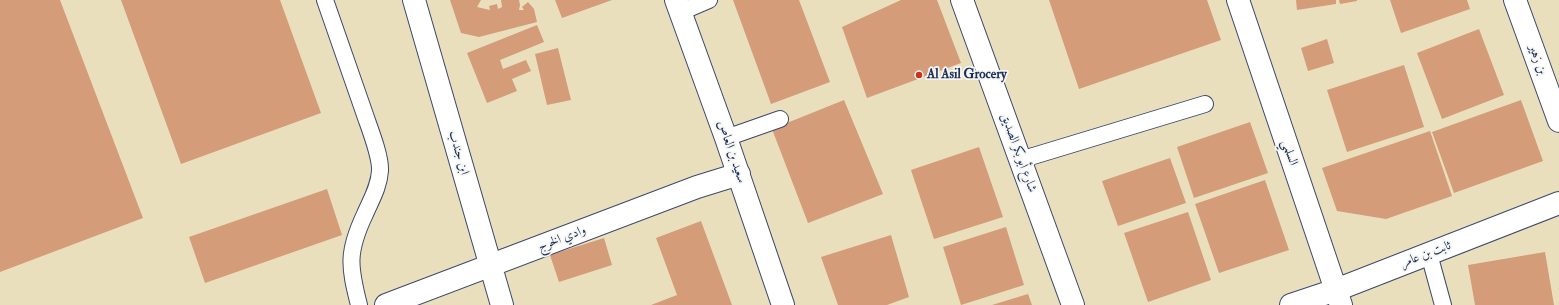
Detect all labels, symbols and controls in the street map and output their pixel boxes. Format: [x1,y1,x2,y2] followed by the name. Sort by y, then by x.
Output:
[1524,43,1550,77] street label: بن زهير
[927,67,1007,83] place label: Al Asil Grocery
[914,70,924,80] marker: Al Asil Grocery
[997,111,1039,195] street label: شارع أبو بكر الصديق
[713,119,749,185] street label: سعيد بن العاص
[444,129,472,177] street label: ابن جندب
[1277,138,1301,168] street label: السلمي
[536,223,588,255] street label: وادي الخرج
[1399,238,1453,272] street label: ثابت بن عامر

